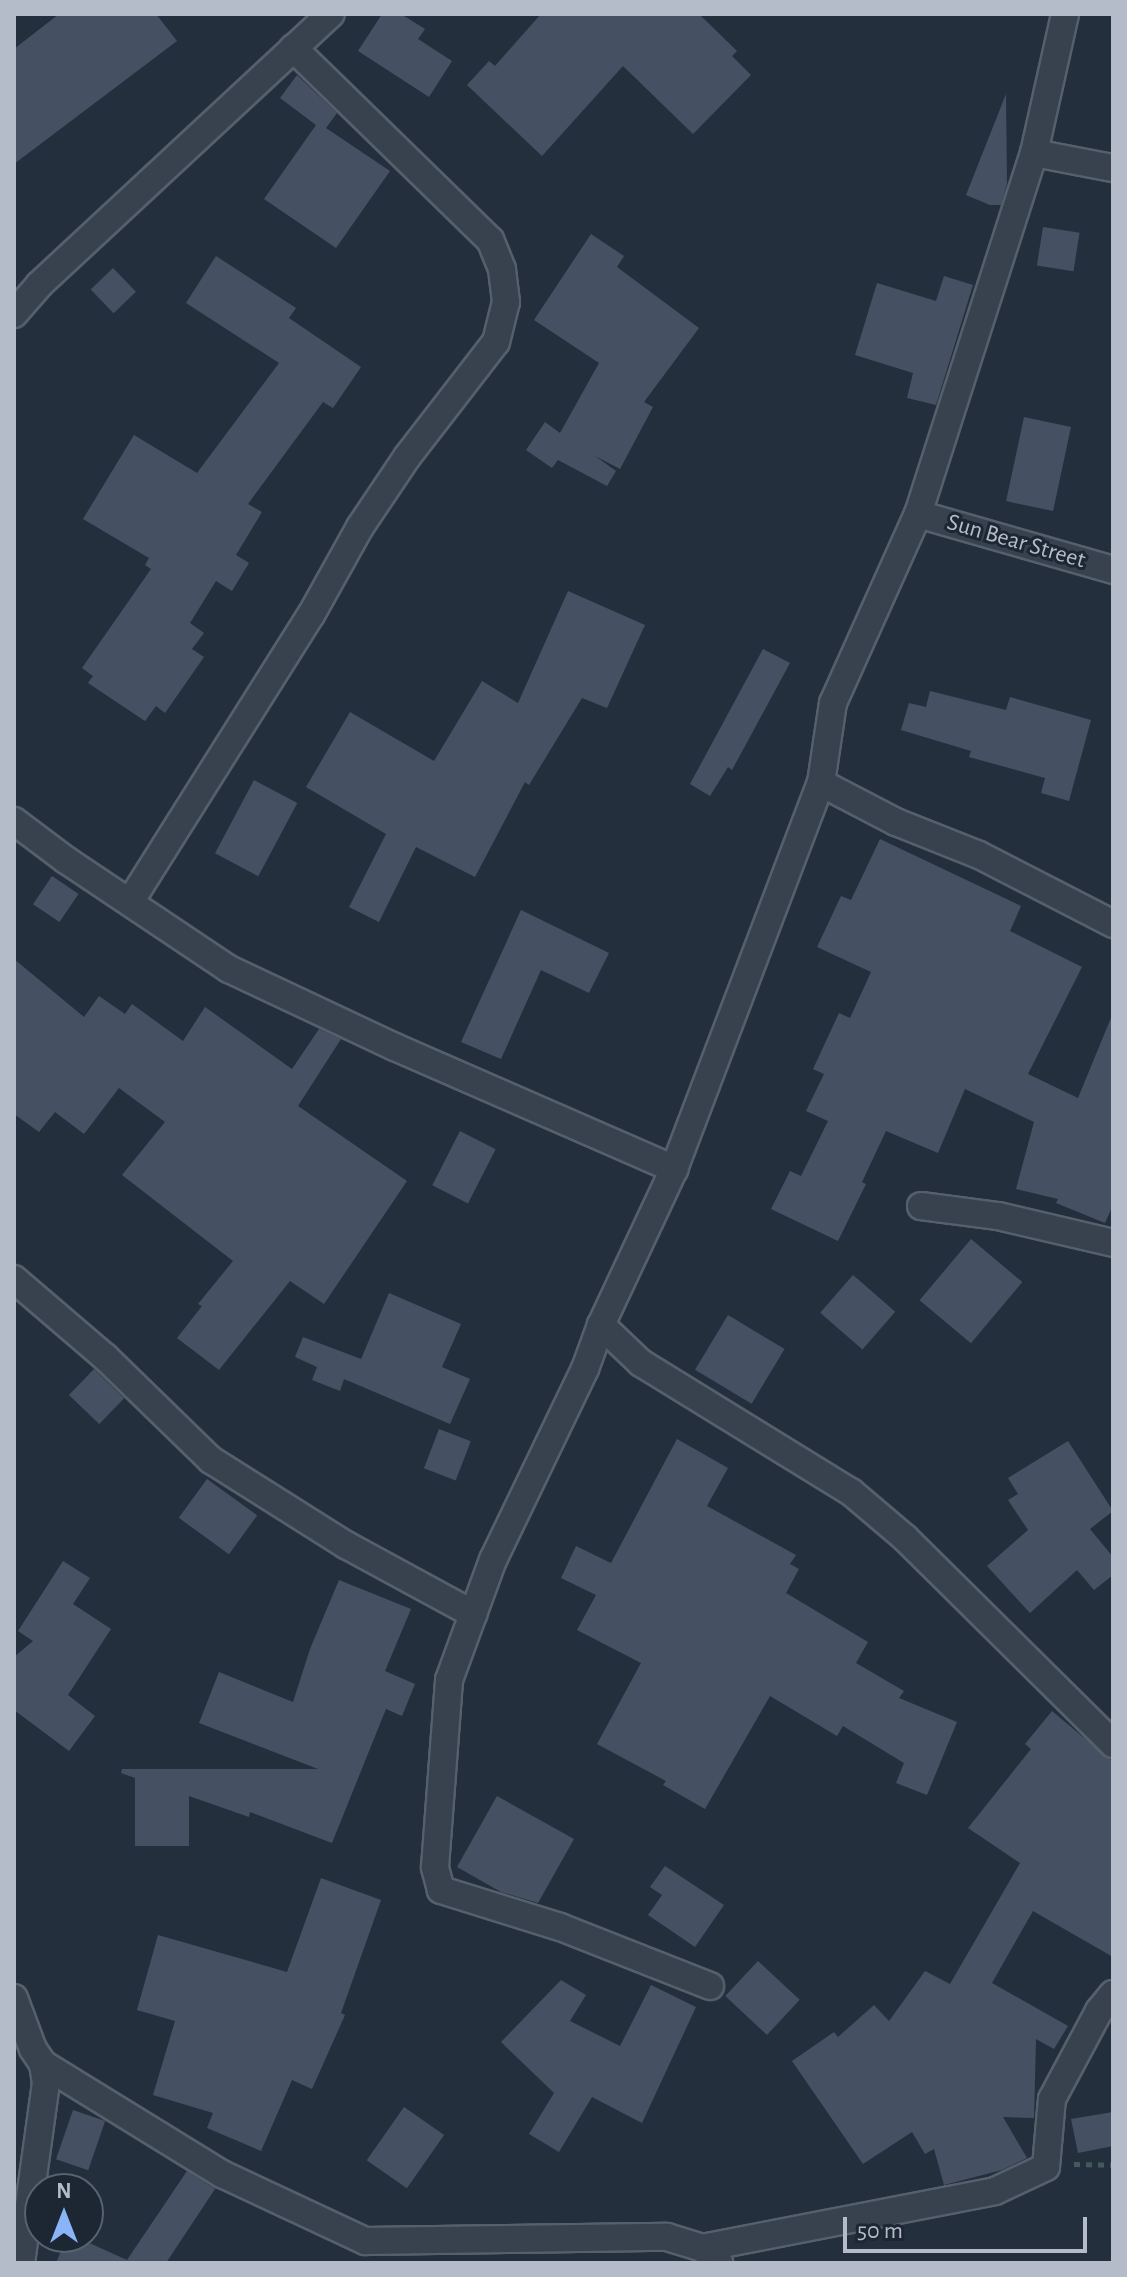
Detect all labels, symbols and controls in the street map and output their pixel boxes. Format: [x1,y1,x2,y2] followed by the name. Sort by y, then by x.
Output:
[944,509,1088,575] street label: Sun Bear Street
[24,2173,104,2253] north arrow
[56,2180,72,2202] text: N
[847,2201,1091,2251] scale bar
[857,2219,903,2243] text: 50 m

